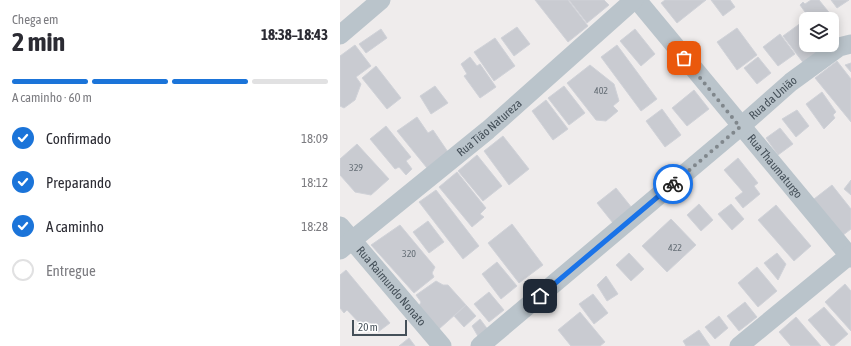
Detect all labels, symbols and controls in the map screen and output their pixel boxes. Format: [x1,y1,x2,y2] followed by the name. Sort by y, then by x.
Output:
[12,12,58,27] text: Chega em
[799,12,839,52] map controls
[799,12,839,52] button: layers
[261,26,328,43] text: 18:38–18:43
[12,27,65,57] text: 2 min
[667,41,701,75] pin
[673,47,695,69] icon: bag
[746,73,800,123] street label: Rua da União
[594,85,608,96] house number: 402
[12,90,92,105] text: A caminho · 60 m
[454,96,525,159] street label: Rua Tião Natureza
[12,127,34,149] icon: check
[46,130,111,147] text: Confirmado
[301,131,328,146] text: 18:09
[744,132,806,201] street label: Rua Thaumaturgo
[349,162,363,173] house number: 329
[653,164,693,204] courier
[12,171,34,193] icon: check
[662,173,684,195] icon: bike
[46,174,111,191] text: Preparando
[301,175,328,190] text: 18:12
[12,215,34,237] icon: check
[46,218,104,235] text: A caminho
[301,219,328,234] text: 18:28
[668,242,682,253] house number: 422
[353,244,429,329] street label: Rua Raimundo Nonato
[402,248,416,259] house number: 320
[46,262,96,279] text: Entregue
[523,279,557,313] pin
[529,285,551,307] icon: home
[352,318,407,337] scale bar
[358,321,378,333] text: 20 m

